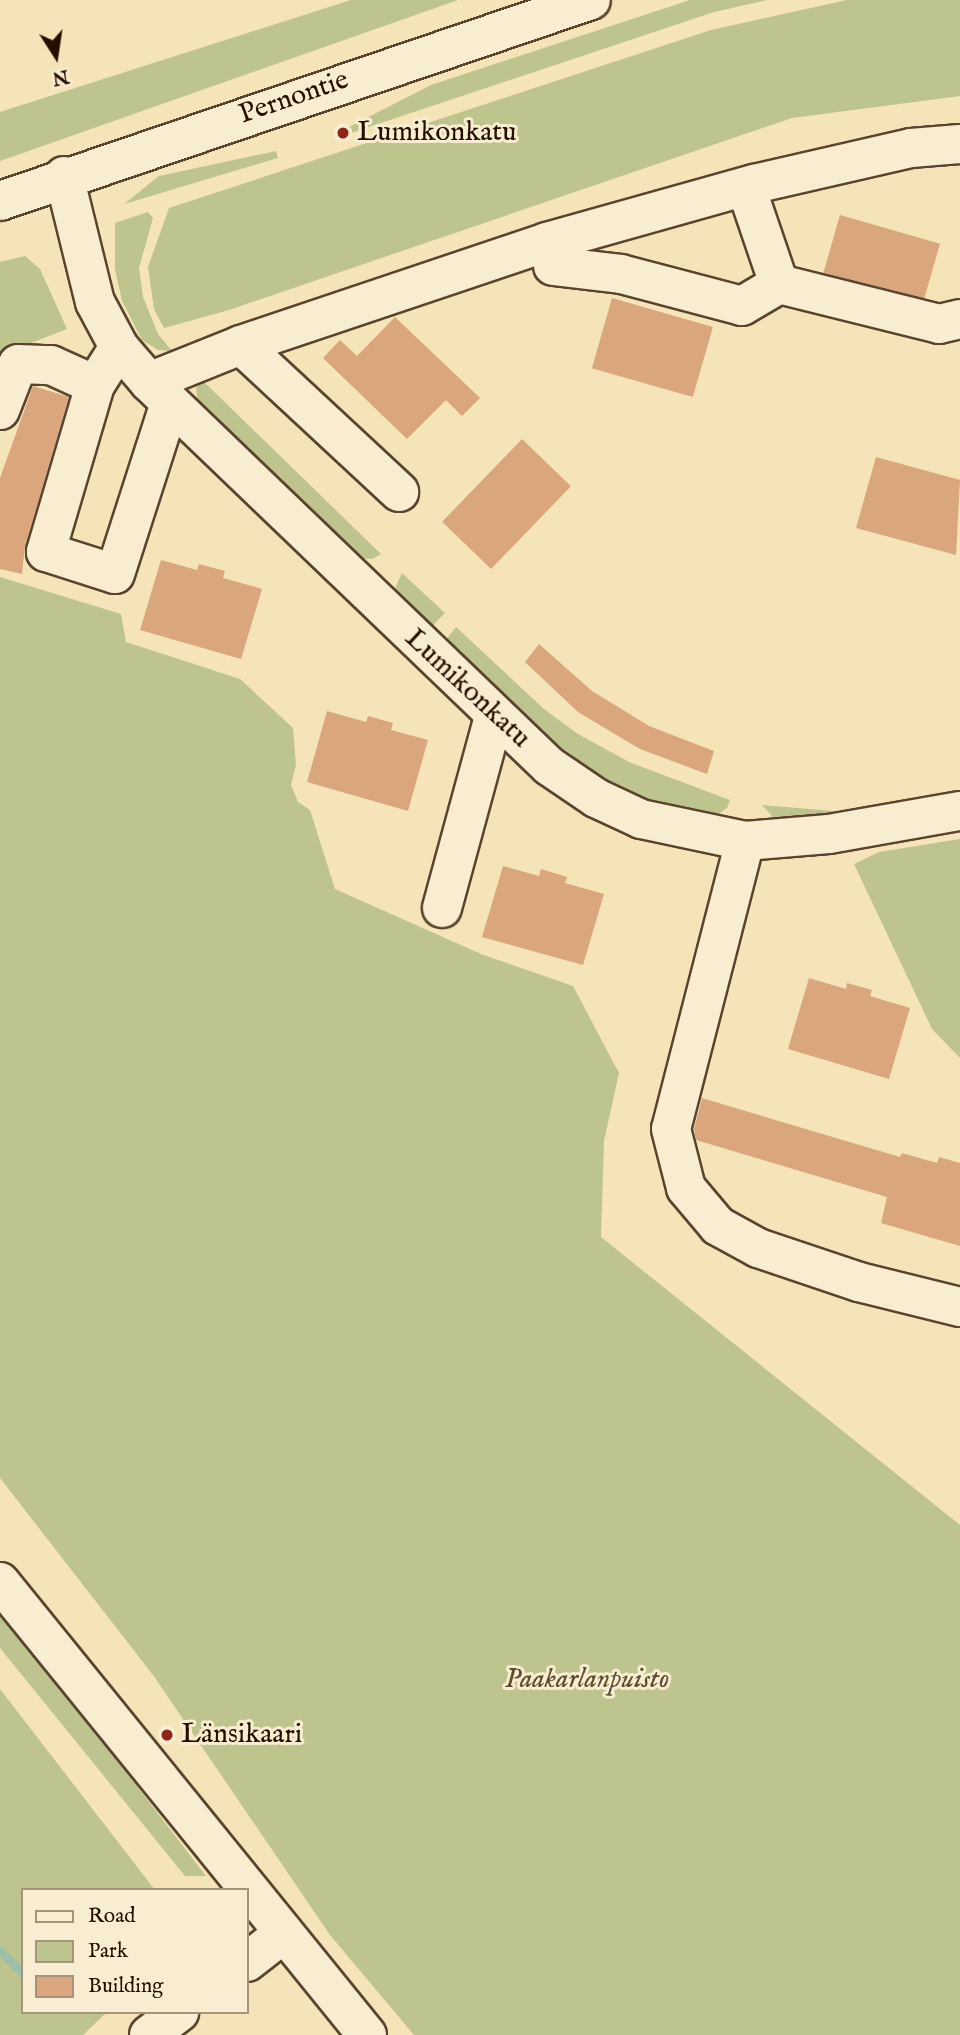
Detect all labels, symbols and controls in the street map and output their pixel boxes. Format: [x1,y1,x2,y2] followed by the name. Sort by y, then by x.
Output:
[21,21,91,91] north arrow
[50,63,71,90] text: N
[235,64,353,132] street label: Pernontie
[357,116,516,150] place label: Lumikonkatu
[335,125,351,141] marker: Lumikonkatu
[397,622,537,756] street label: Lumikonkatu
[505,1663,669,1697] park label: Paakarlanpuisto
[181,1718,302,1752] place label: Länsikaari
[159,1727,175,1743] marker: Länsikaari
[21,1888,248,2014] legend
[88,1903,135,1930] text: Road
[88,1938,128,1965] text: Park
[88,1973,163,2000] text: Building

